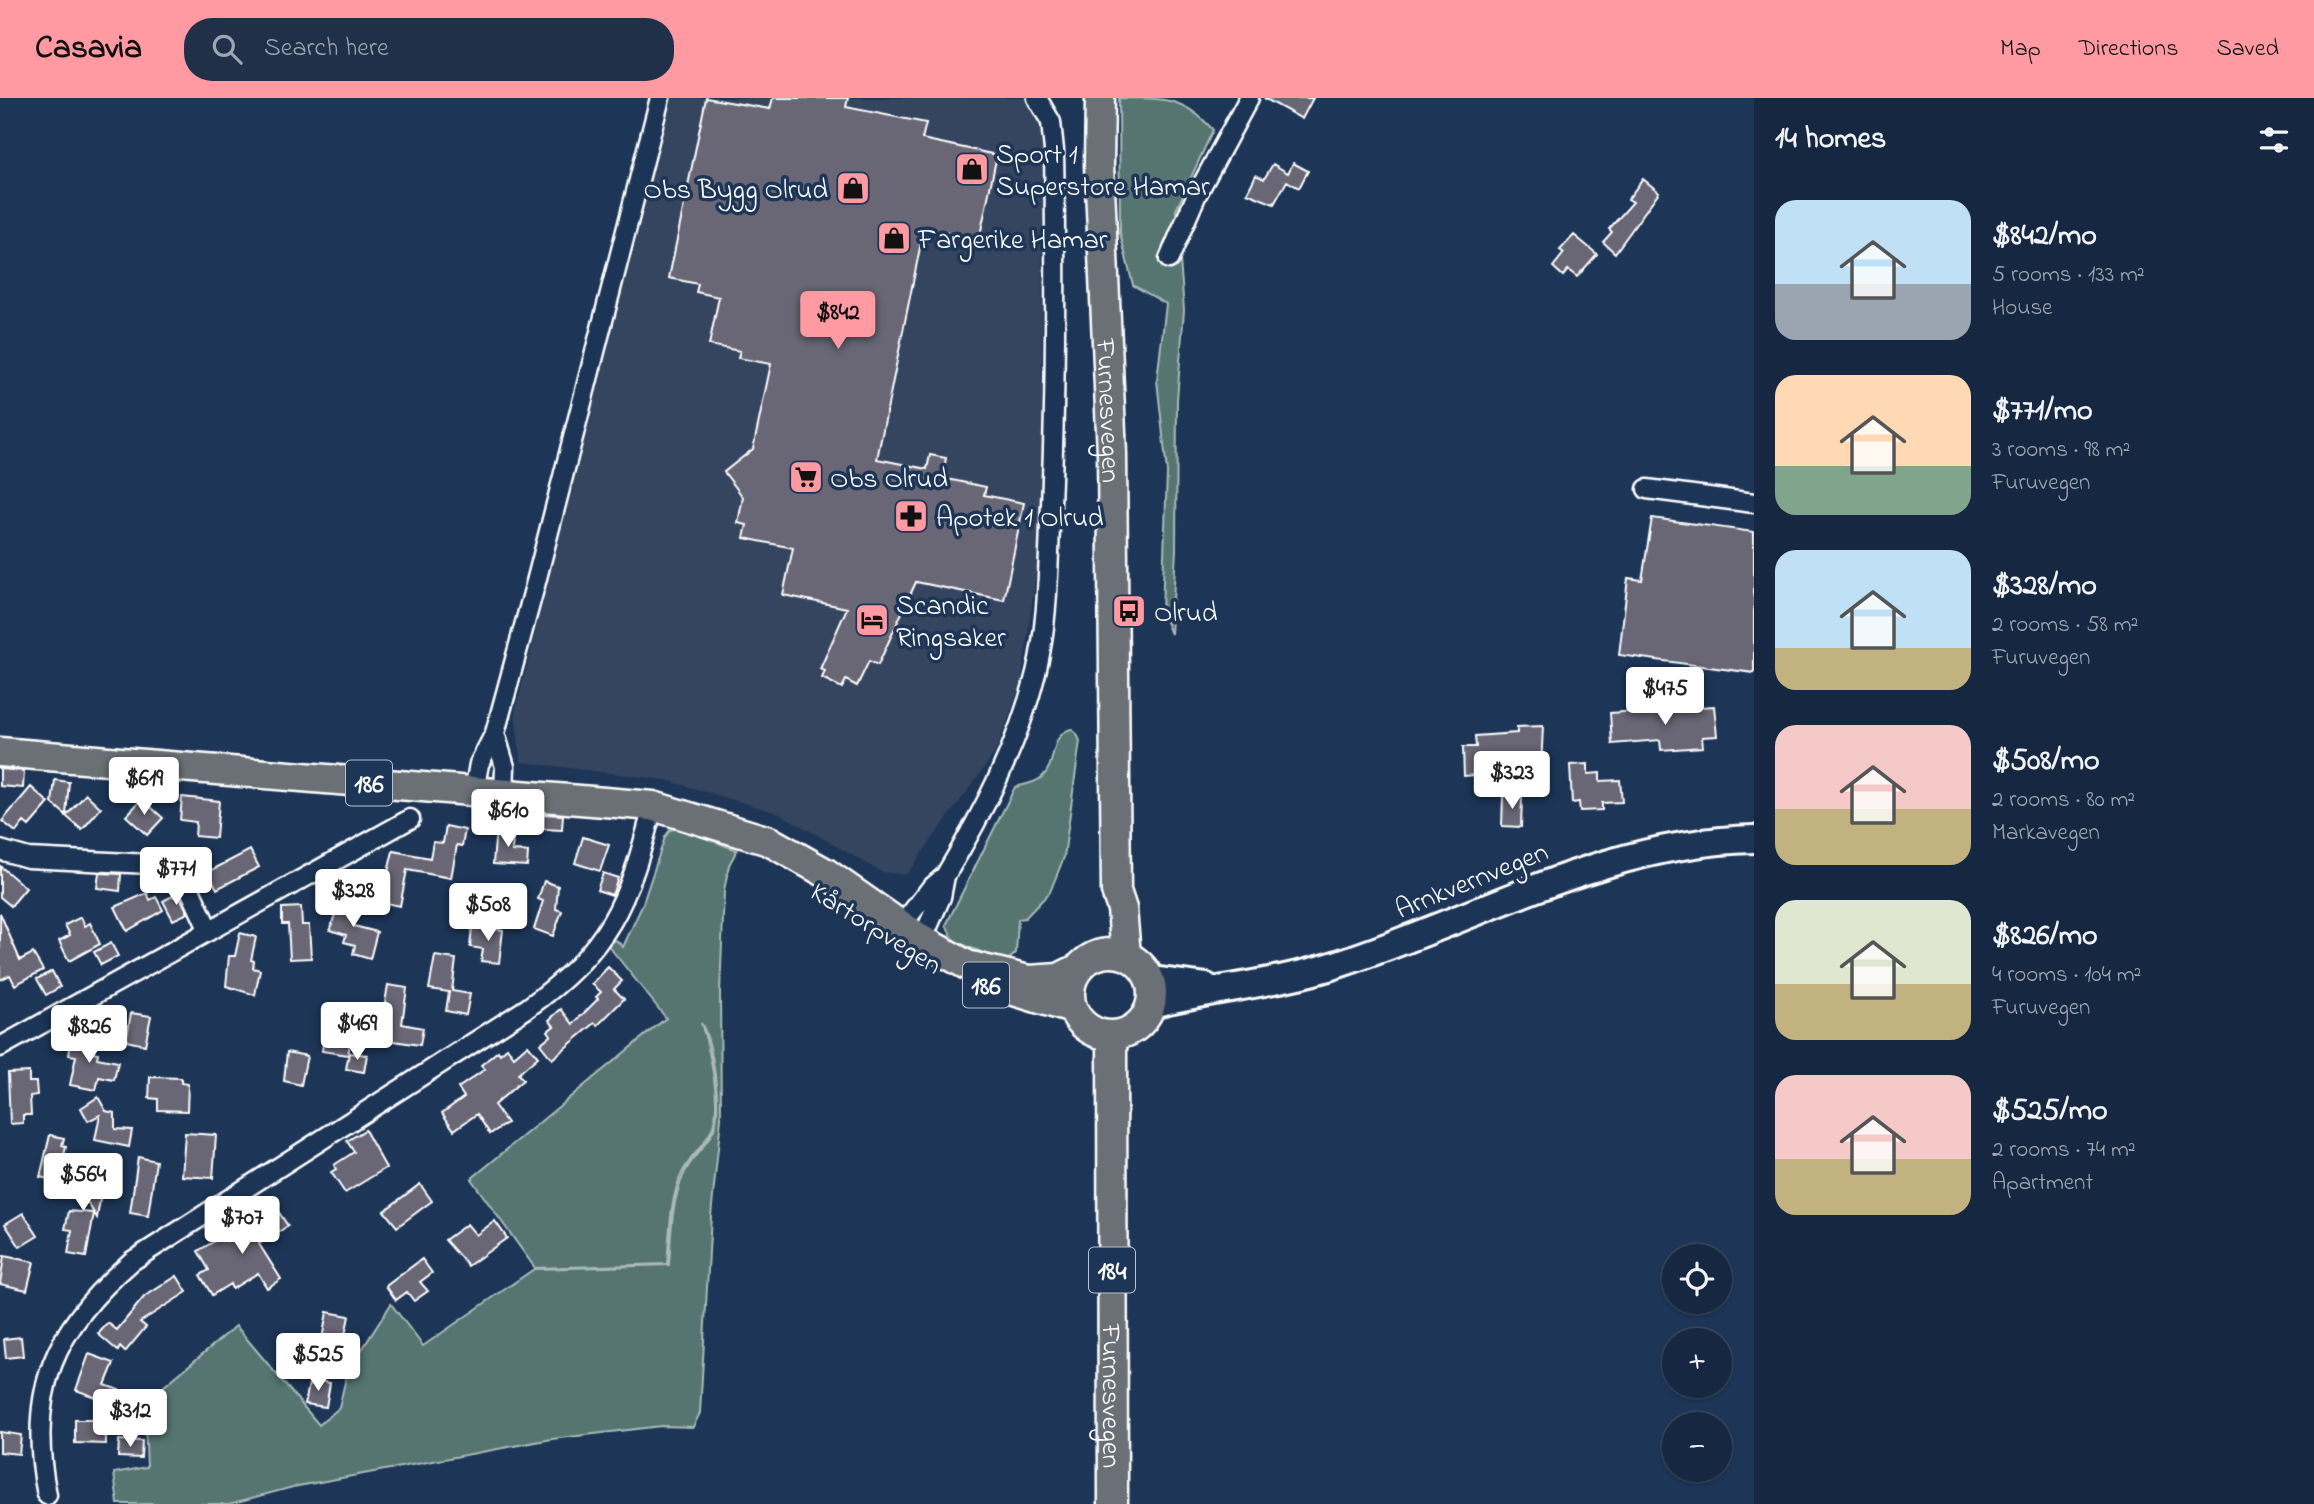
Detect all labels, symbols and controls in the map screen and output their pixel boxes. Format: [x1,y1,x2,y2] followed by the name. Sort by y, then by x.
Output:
[184,18,674,81] search box
[35,25,142,73] text: Casavia
[208,30,246,68] icon: search
[264,30,389,68] text: Search here
[2000,32,2041,67] text: Map
[2079,32,2178,67] text: Directions
[2216,32,2279,67] text: Saved
[1775,118,1886,162] text: 14 homes
[2255,121,2293,159] icon: filters
[996,136,1210,209] place label: Sport 1 Superstore Hamar
[953,150,991,188] shop icon: Sport 1 Superstore Hamar
[834,169,872,207] shop icon: Obs Bygg Olrud
[644,171,828,212] place label: Obs Bygg Olrud
[1992,215,2097,259] text: $842/mo
[875,219,913,257] shop icon: Fargerike Hamar
[917,221,1108,262] place label: Fargerike Hamar
[1831,228,1915,312] icon: home
[1992,259,2145,292] text: 5 rooms · 133 m²
[797,292,879,351] pin: $842
[1992,292,2052,325] text: House
[816,297,860,330] text: $842
[1083,337,1129,483] street label: Furnesvegen
[1992,390,2093,434] text: $771/mo
[1831,403,1915,487] icon: home
[1992,434,2130,467] text: 3 rooms · 98 m²
[787,458,825,496] supermarket icon: Obs Olrud
[830,460,948,501] place label: Obs Olrud
[1992,467,2090,500] text: Furuvegen
[892,497,930,535] pharmacy icon: Apotek 1 Olrud
[936,499,1104,540] place label: Apotek 1 Olrud
[1992,565,2097,609] text: $328/mo
[1831,578,1915,662] icon: home
[896,587,1006,660] place label: Scandic Ringsaker
[1110,592,1148,630] bus stop icon: Olrud
[1154,594,1218,635] place label: Olrud
[853,601,891,639] hotel icon: Scandic Ringsaker
[1992,609,2138,642] text: 2 rooms · 58 m²
[1992,642,2090,675] text: Furuvegen
[1624,668,1706,727] pin: $475
[1642,673,1688,706] text: $475
[1992,740,2100,784] text: $508/mo
[1471,752,1553,811] pin: $323
[1831,753,1915,837] icon: home
[1490,757,1534,790] text: $323
[103,758,185,817] pin: $619
[346,761,392,806] road number: 186
[125,763,163,796] text: $619
[1992,784,2135,817] text: 2 rooms · 80 m²
[467,790,549,849] pin: $610
[487,795,529,828] text: $610
[1992,817,2100,850] text: Markavegen
[1390,833,1555,932] street label: Arnkvernvegen
[135,848,217,907] pin: $771
[156,853,196,886] text: $771
[312,870,394,929] pin: $328
[801,873,949,987] street label: Kårtorpvegen
[331,875,375,908] text: $328
[447,884,529,943] pin: $508
[465,889,511,922] text: $508
[1992,915,2098,959] text: $826/mo
[1831,928,1915,1012] icon: home
[1992,959,2141,992] text: 4 rooms · 104 m²
[963,962,1009,1007] road number: 186
[1992,992,2090,1025] text: Furuvegen
[316,1002,398,1062] pin: $469
[48,1006,130,1065] pin: $826
[337,1008,377,1041] text: $469
[67,1011,111,1044] text: $826
[1992,1090,2108,1134] text: $525/mo
[1831,1103,1915,1187] icon: home
[1992,1134,2136,1167] text: 2 rooms · 74 m²
[42,1154,124,1213] pin: $564
[60,1159,106,1192] text: $564
[1992,1167,2093,1200] text: Apartment
[201,1196,283,1256] pin: $707
[221,1202,263,1235] text: $707
[1662,1244,1732,1482] map controls
[1662,1244,1732,1314] button: locate
[1089,1247,1135,1292] road number: 184
[1089,1323,1130,1468] street label: Furnesvegen
[1662,1328,1732,1398] button: +
[277,1334,359,1393] pin: $525
[292,1339,344,1372] text: $525
[89,1390,171,1449] pin: $312
[109,1395,151,1428] text: $312
[1662,1412,1732,1482] button: −

